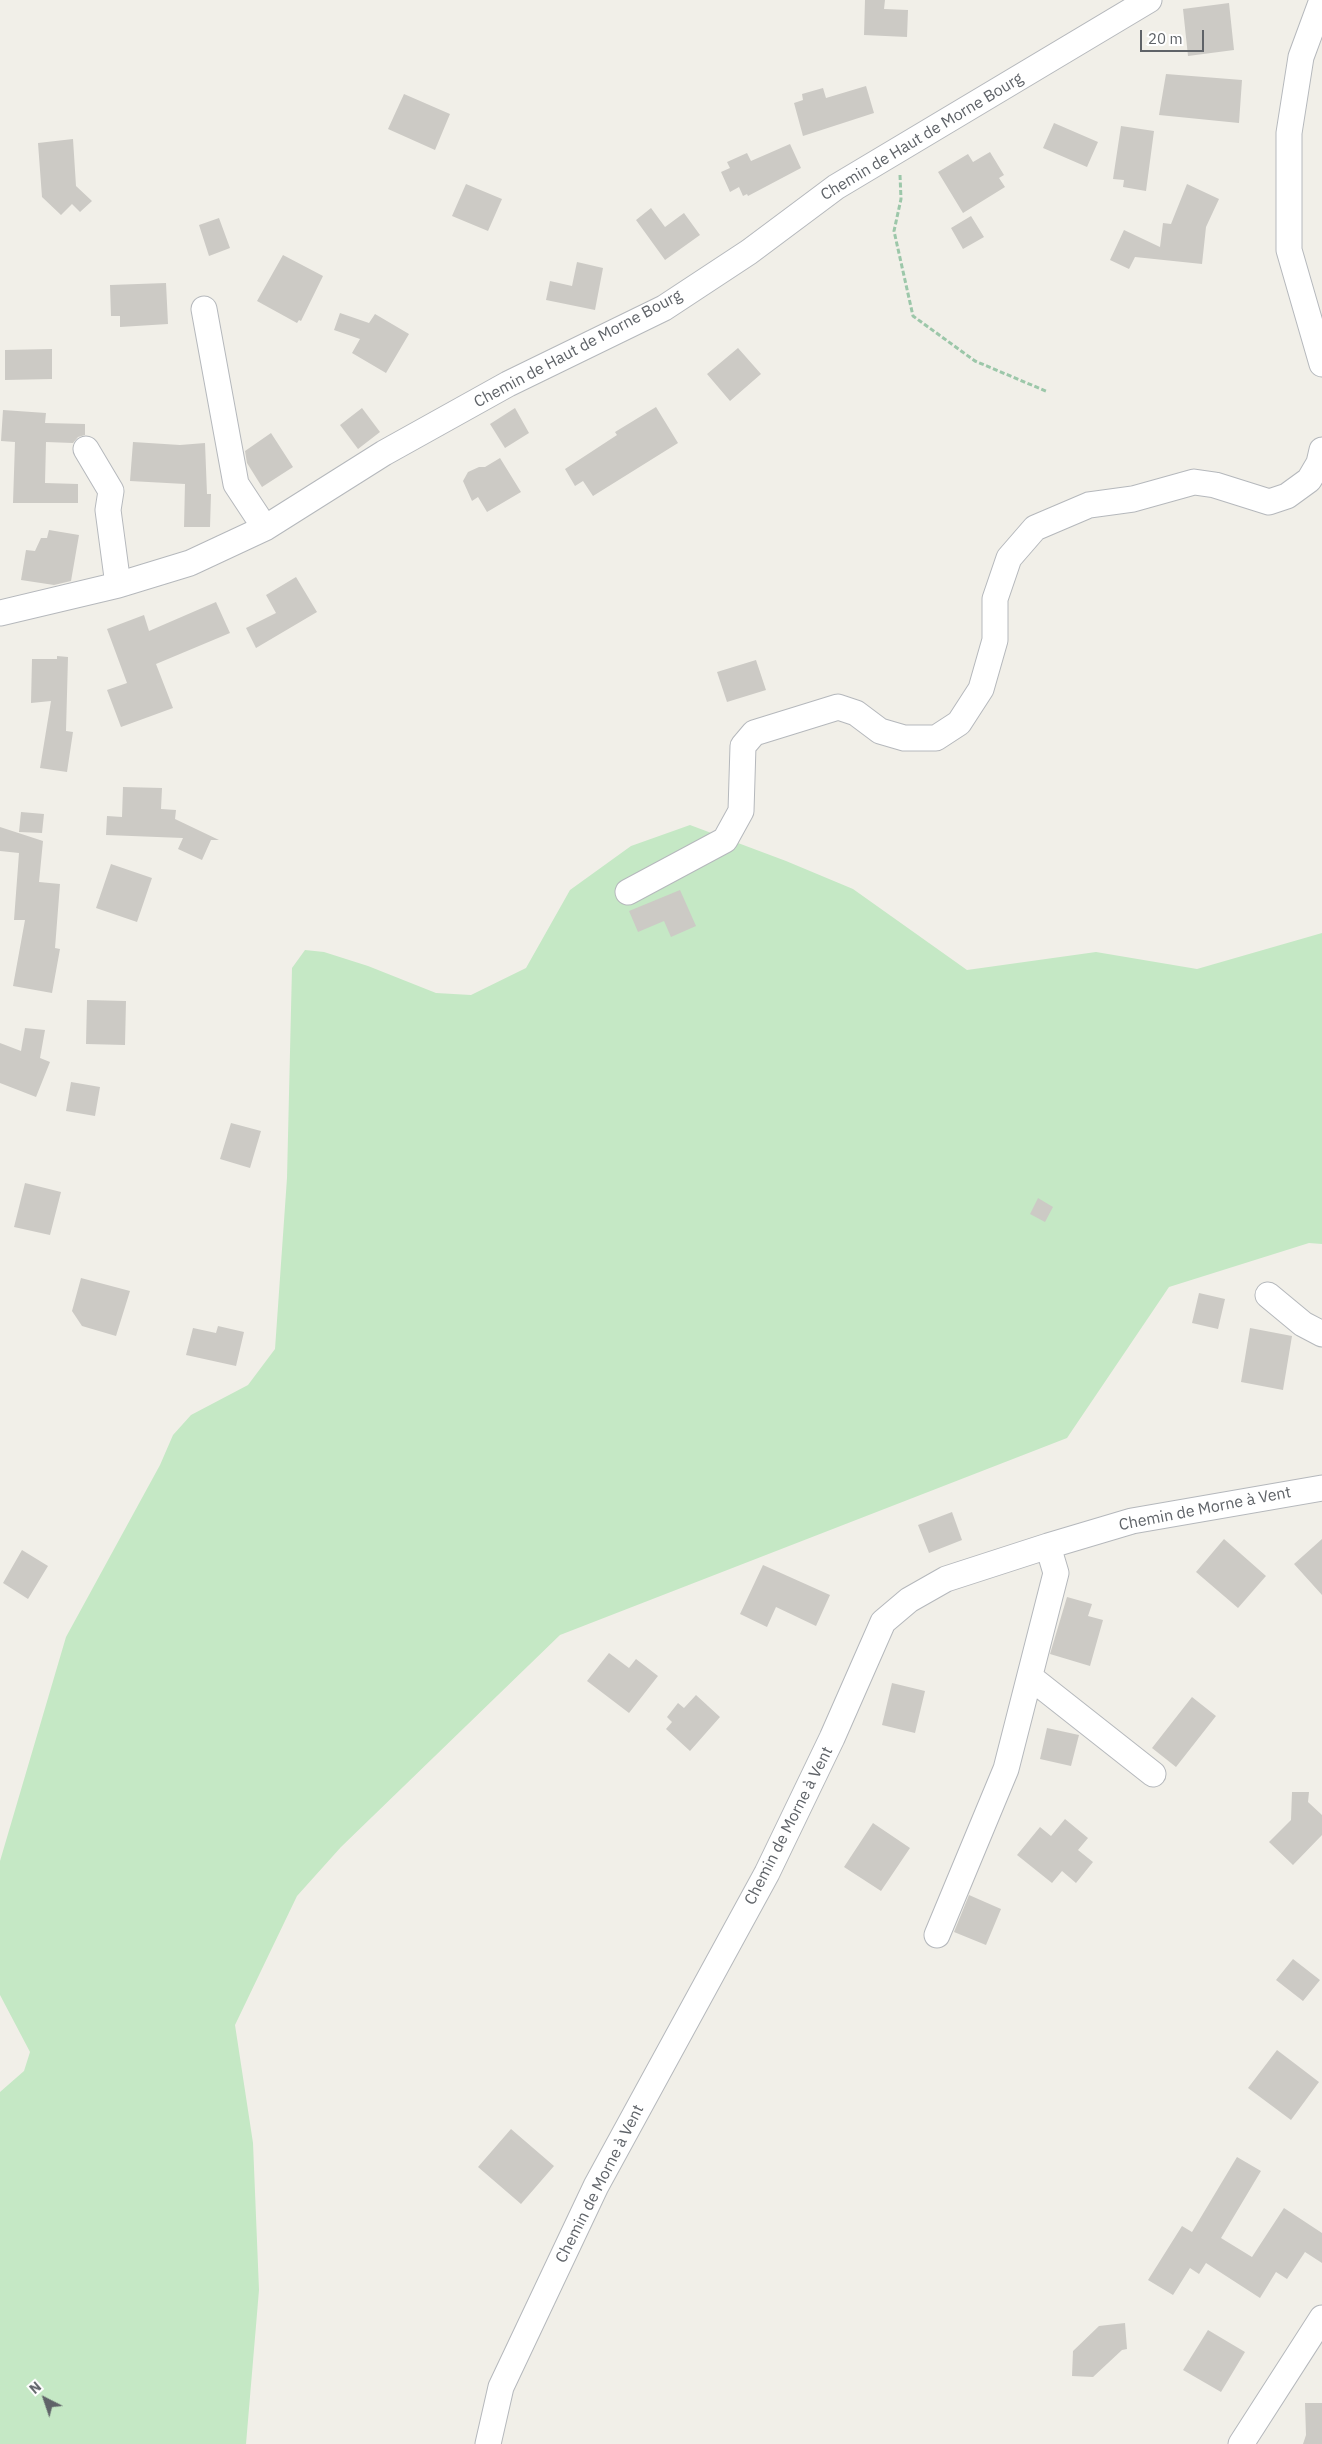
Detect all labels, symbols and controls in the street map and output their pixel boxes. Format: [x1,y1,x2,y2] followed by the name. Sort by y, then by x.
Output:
[1142,20,1206,52] scale bar
[1148,29,1183,48] text: 20 m
[817,69,1027,205] street label: Chemin de Haut de Morne Bourg
[471,286,685,412] street label: Chemin de Haut de Morne Bourg
[1117,1483,1293,1535] street label: Chemin de Morne à Vent
[741,1744,837,1908] street label: Chemin de Morne à Vent
[552,2102,648,2266] street label: Chemin de Morne à Vent
[20,2374,70,2424] north arrow
[25,2378,45,2398] text: N

